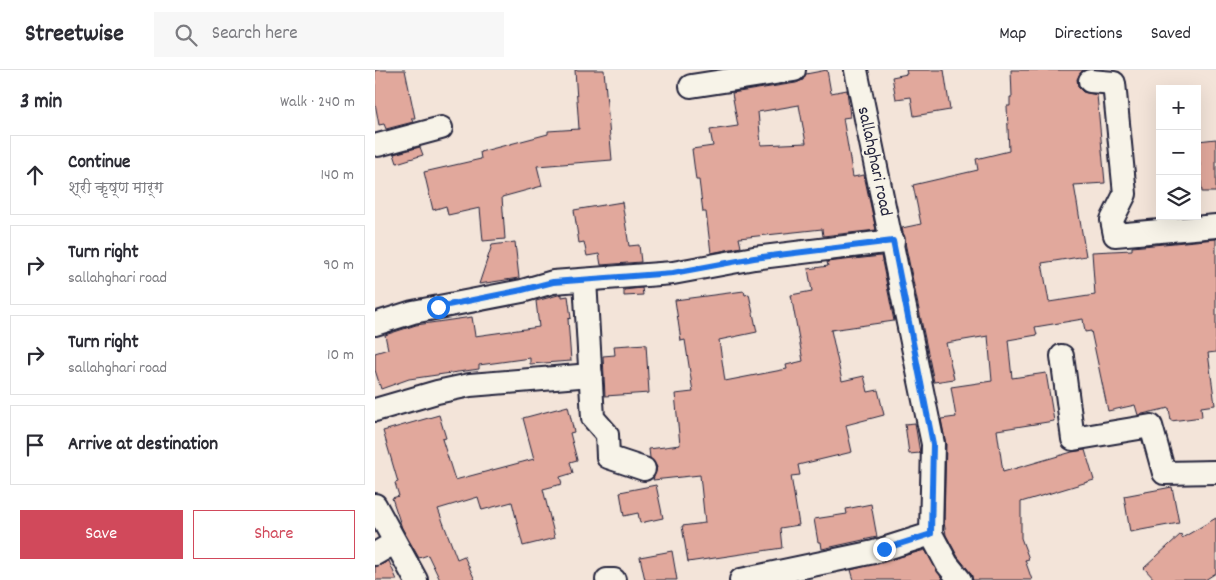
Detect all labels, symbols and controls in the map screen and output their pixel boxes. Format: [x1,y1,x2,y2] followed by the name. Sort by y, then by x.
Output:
[154,12,504,57] search box
[25,18,124,52] text: Streetwise
[172,21,200,49] icon: search
[212,21,298,48] text: Search here
[999,22,1026,47] text: Map
[1054,22,1123,47] text: Directions
[1151,22,1191,47] text: Saved
[1156,85,1201,220] map controls
[1156,85,1201,130] button: +
[20,88,62,118] text: 3 min
[280,91,355,114] text: Walk · 240 m
[850,104,897,219] street label: sallahghari road
[1156,130,1201,175] button: −
[68,150,130,177] text: Continue
[21,161,49,189] icon: ahead
[320,164,354,187] text: 140 m
[1156,175,1201,220] button: layers
[68,177,163,200] text: श्री कृष्ण मार्ग
[68,240,139,267] text: Turn right
[21,251,49,279] icon: right
[323,254,354,277] text: 90 m
[68,267,167,290] text: sallahghari road
[427,296,450,319] route start
[68,330,139,357] text: Turn right
[21,341,49,369] icon: right
[327,344,354,367] text: 10 m
[68,357,167,380] text: sallahghari road
[21,431,49,459] icon: arrive
[68,432,218,459] text: Arrive at destination
[20,510,183,559] button: Save
[193,510,355,559] button: Share
[873,538,896,561] route end

